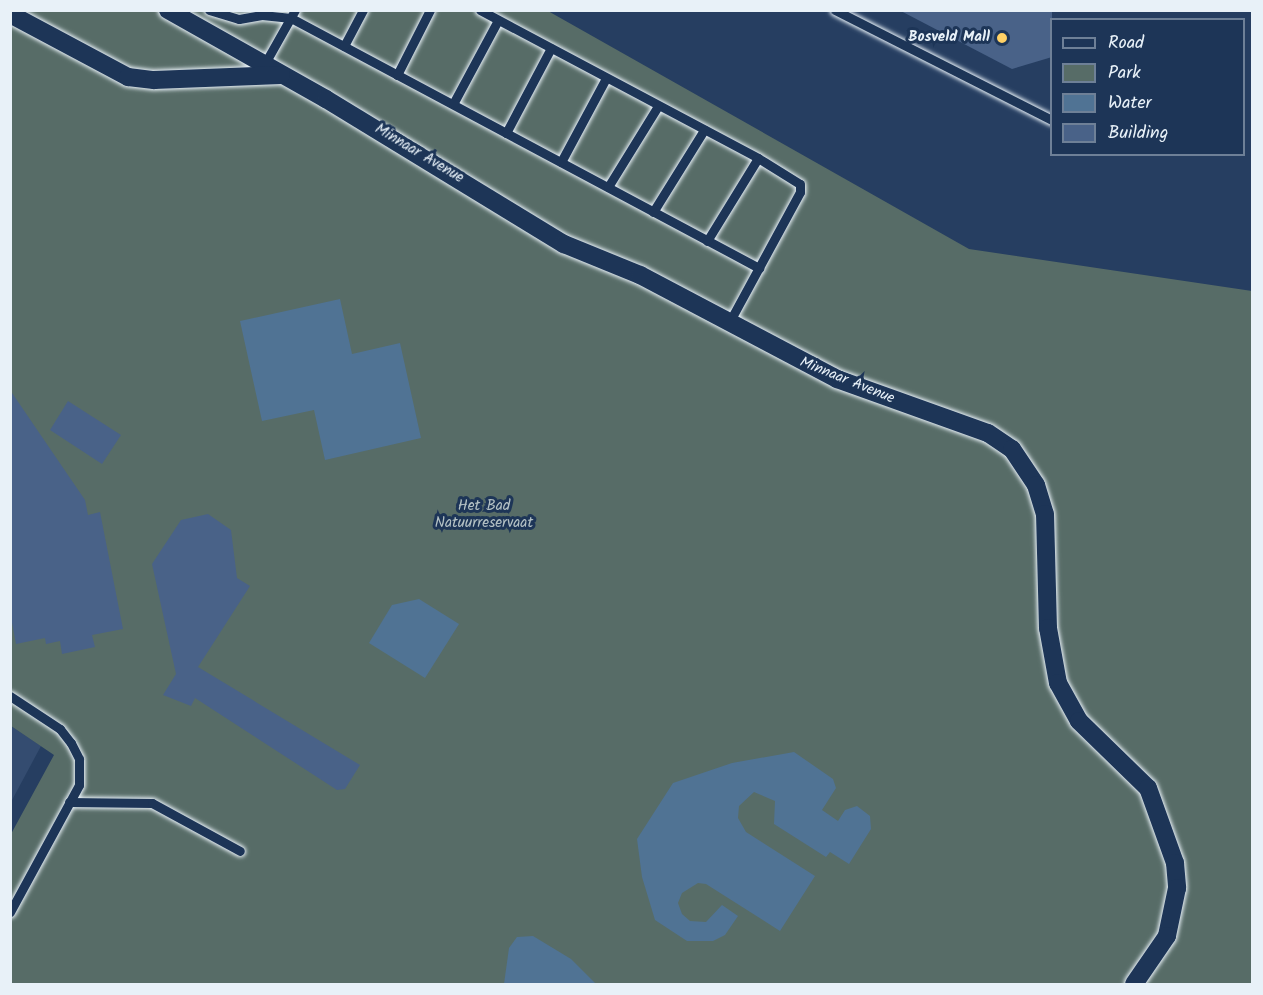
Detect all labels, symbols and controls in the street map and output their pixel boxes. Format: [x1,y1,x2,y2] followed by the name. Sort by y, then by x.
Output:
[1050,18,1245,156] legend
[908,29,990,47] place label: Bosveld Mall
[1108,29,1144,58] text: Road
[995,31,1009,45] marker: Bosveld Mall
[1108,59,1141,88] text: Park
[1108,89,1152,118] text: Water
[1108,119,1168,148] text: Building
[371,120,467,188] street label: Minnaar Avenue
[797,354,897,408] street label: Minnaar Avenue
[435,497,533,532] park label: Het Bad Natuurreservaat

